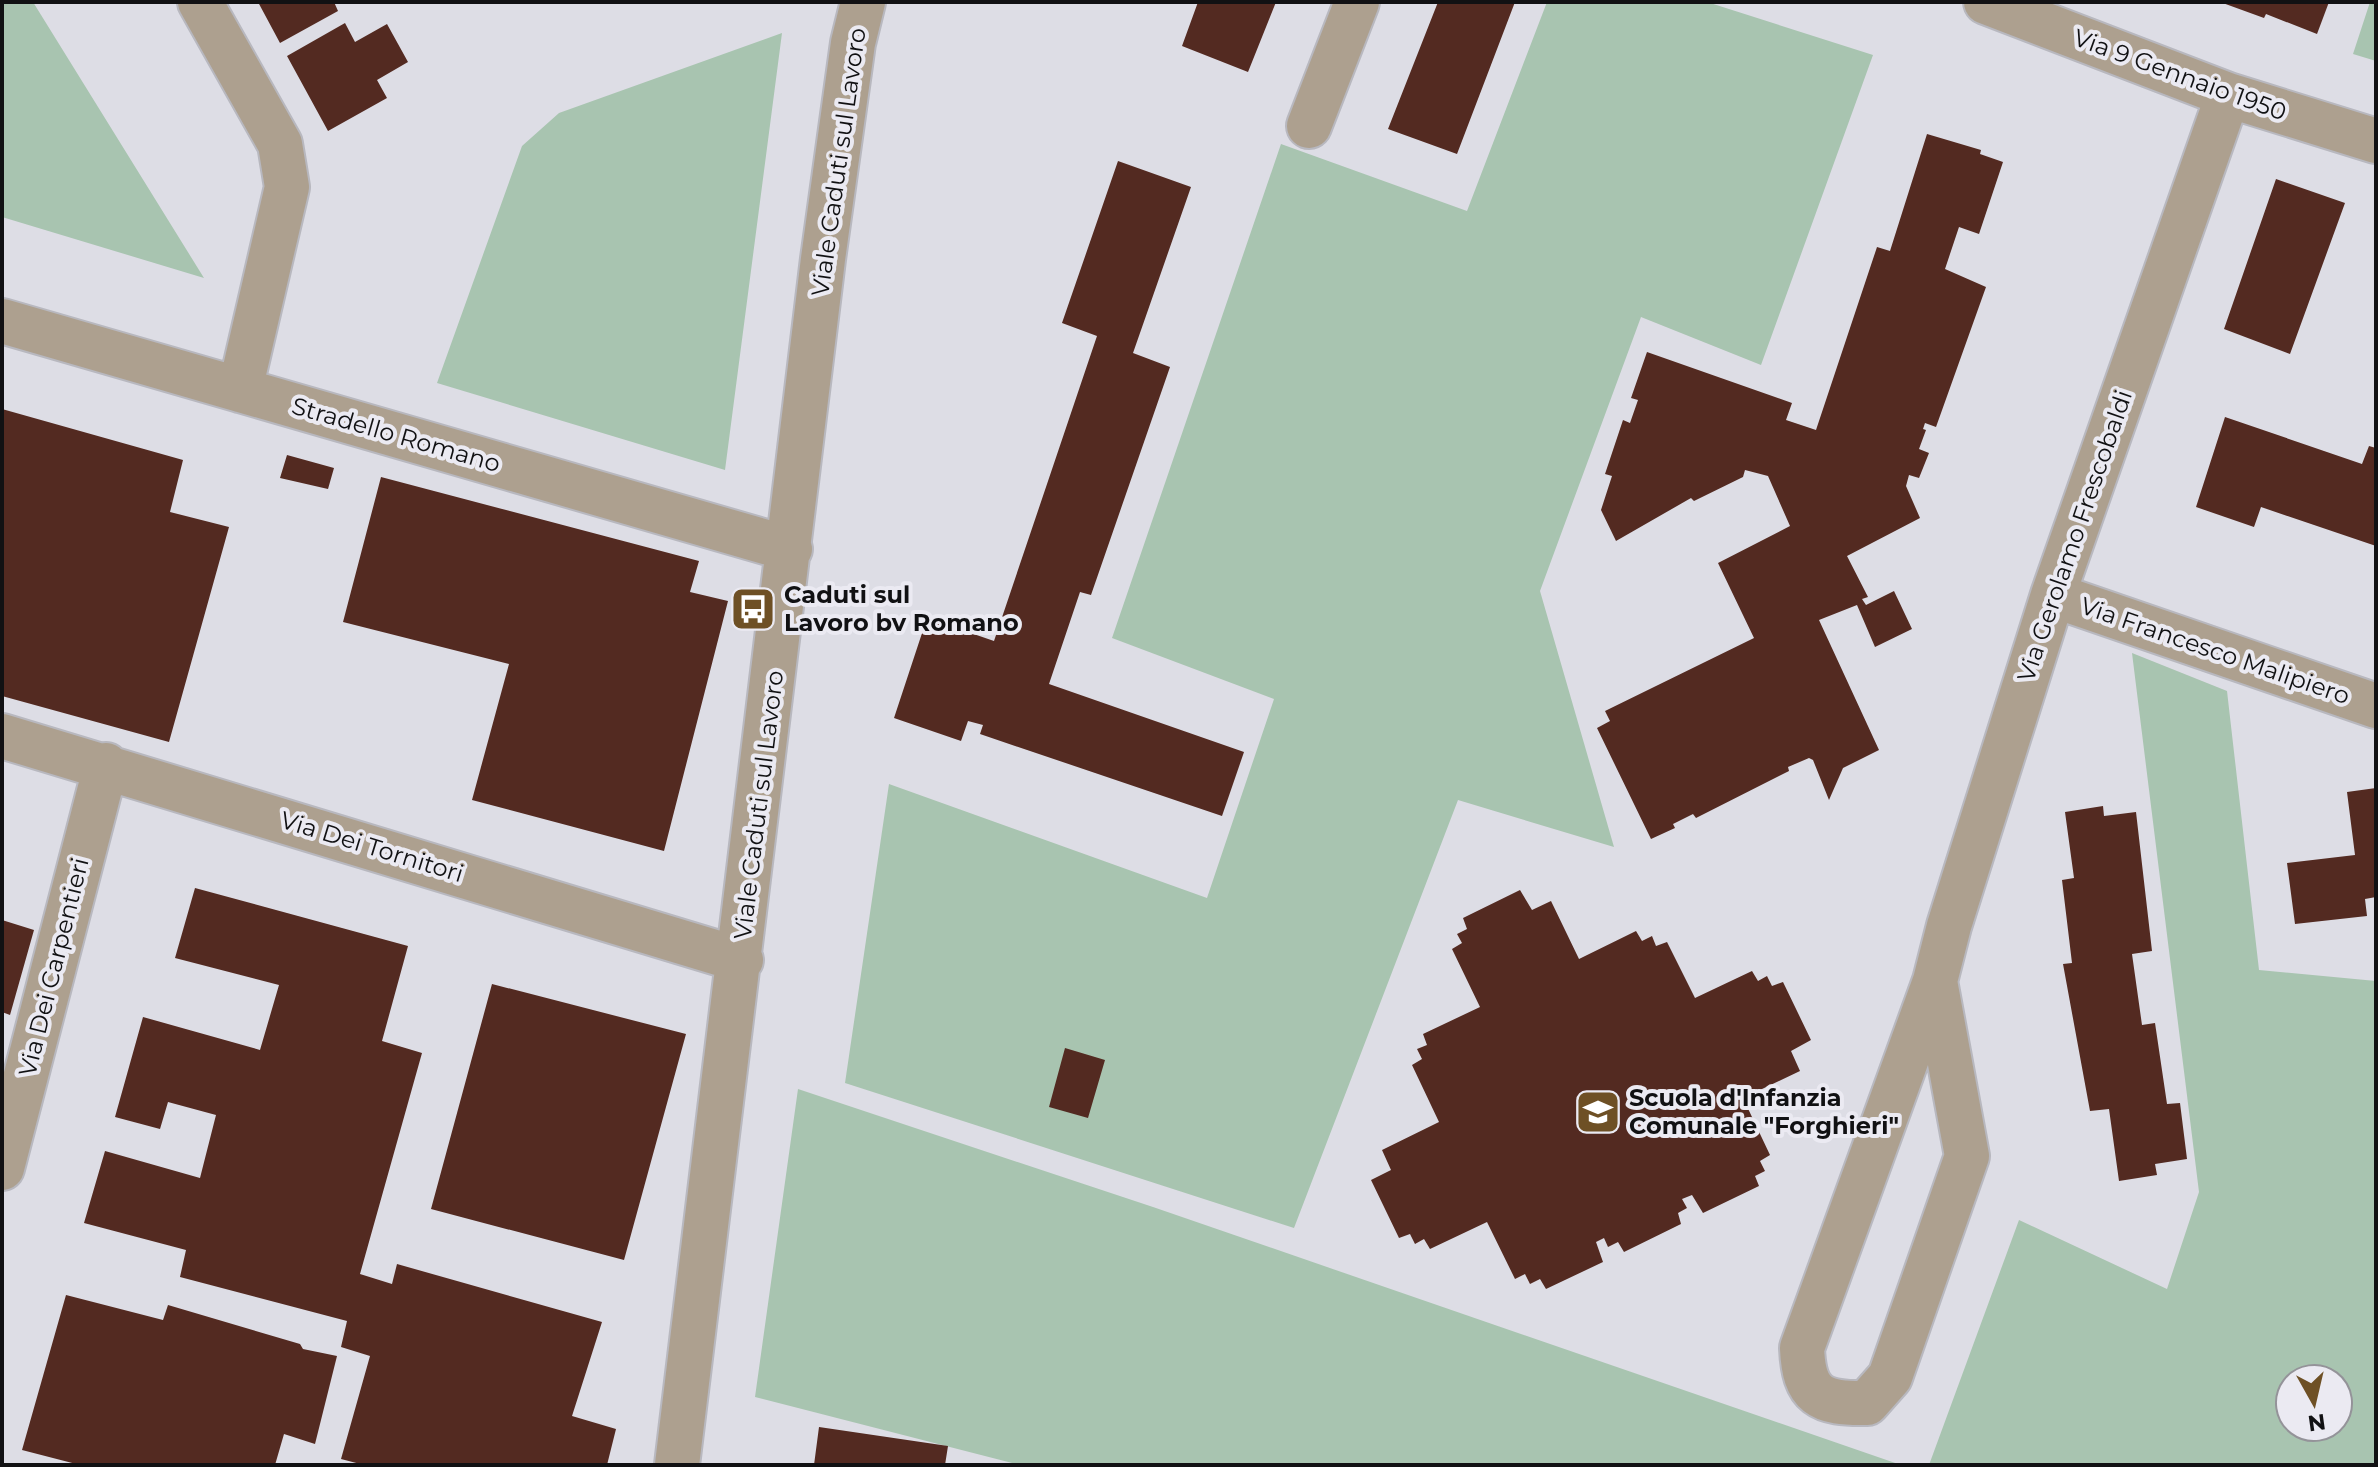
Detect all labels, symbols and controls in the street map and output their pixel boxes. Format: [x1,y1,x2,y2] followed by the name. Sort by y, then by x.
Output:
[2070,23,2291,127] street label: Via 9 Gennaio 1950
[805,26,872,298] street label: Viale Caduti sul Lavoro
[2011,386,2138,685] street label: Via Gerolamo Frescobaldi
[289,391,504,478] street label: Stradello Romano
[784,580,1019,637] place label: Caduti sul Lavoro bv Romano
[729,585,777,633] bus stop icon: Caduti sul Lavoro bv Romano
[2077,591,2354,710] street label: Via Francesco Malipiero
[728,669,789,941] street label: Viale Caduti sul Lavoro
[277,805,467,888] street label: Via Dei Tornitori
[12,855,95,1079] street label: Via Dei Carpentieri
[1629,1083,1899,1140] place label: Scuola d'Infanzia Comunale "Forghieri"
[1574,1088,1622,1136] school or university icon: Scuola d'Infanzia Comunale "Forghieri"
[2274,1363,2354,1443] north arrow
[2306,1408,2327,1437] text: N

